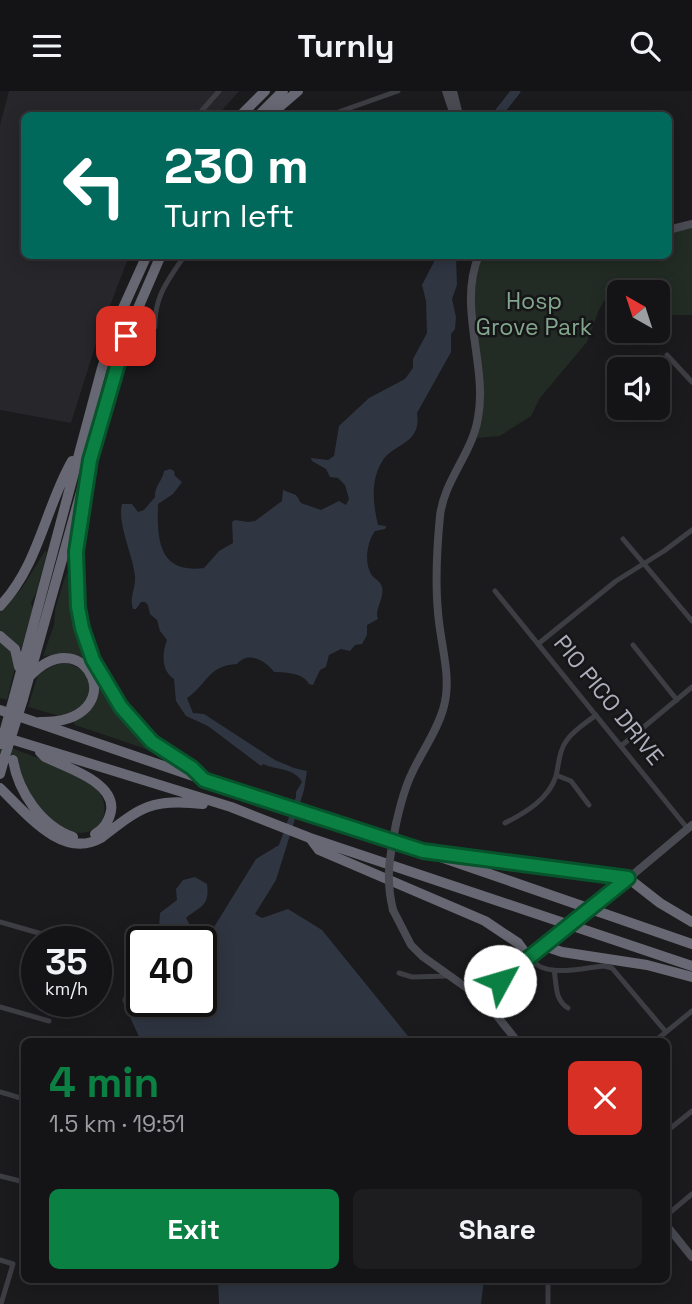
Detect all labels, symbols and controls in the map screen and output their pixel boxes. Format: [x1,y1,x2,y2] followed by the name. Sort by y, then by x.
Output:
[298,26,394,66] text: Turnly
[28,27,66,65] icon: menu
[626,27,664,65] icon: search
[164,135,309,197] text: 230 m
[49,140,140,231] icon: left
[164,196,294,236] text: Turn left
[607,280,670,343] north arrow
[607,280,670,420] map controls
[476,286,592,342] park label: Hosp Grove Park
[96,306,156,366] pin
[107,317,145,355] icon: arrive
[607,357,670,420] button: sound
[547,629,671,771] street label: PIO PICO DRIVE
[126,926,217,1017] speed limit sign: 40
[45,940,88,984] text: 35
[463,944,537,1018] position arrow
[45,977,88,1000] text: km/h
[49,1056,159,1109] text: 4 min
[568,1061,642,1135] button: close
[49,1109,185,1139] text: 1.5 km · 19:51
[49,1189,339,1269] button: Exit
[353,1189,642,1269] button: Share

